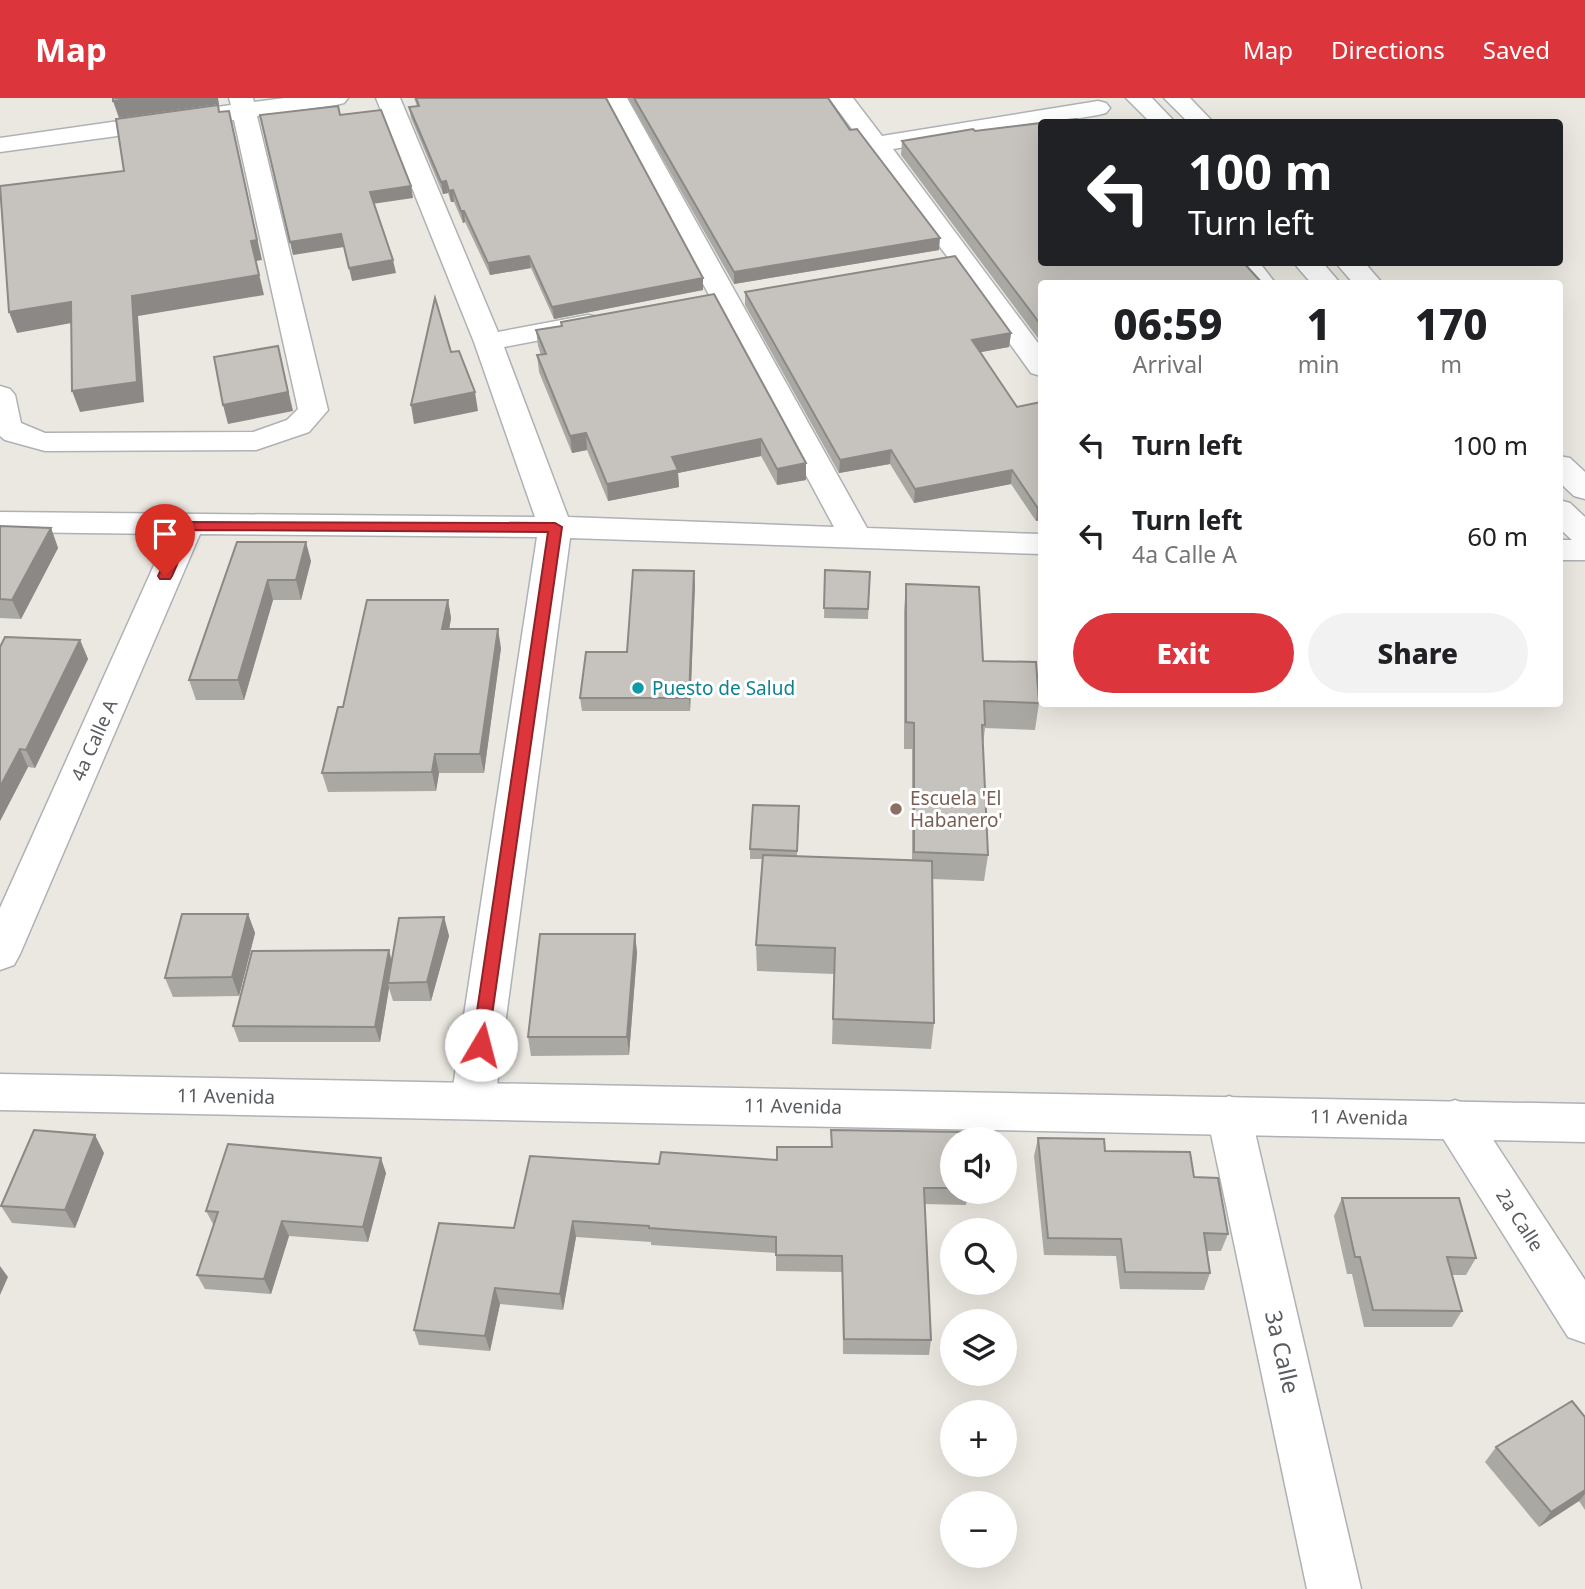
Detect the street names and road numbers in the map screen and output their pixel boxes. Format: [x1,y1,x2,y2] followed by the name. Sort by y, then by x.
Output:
[64,694,124,785] street label: 4a Calle A
[177,1082,275,1110] street label: 11 Avenida
[744,1092,842,1120] street label: 11 Avenida
[1310,1103,1408,1131] street label: 11 Avenida
[1490,1184,1550,1256] street label: 2a Calle
[1258,1307,1308,1396] street label: 3a Calle

